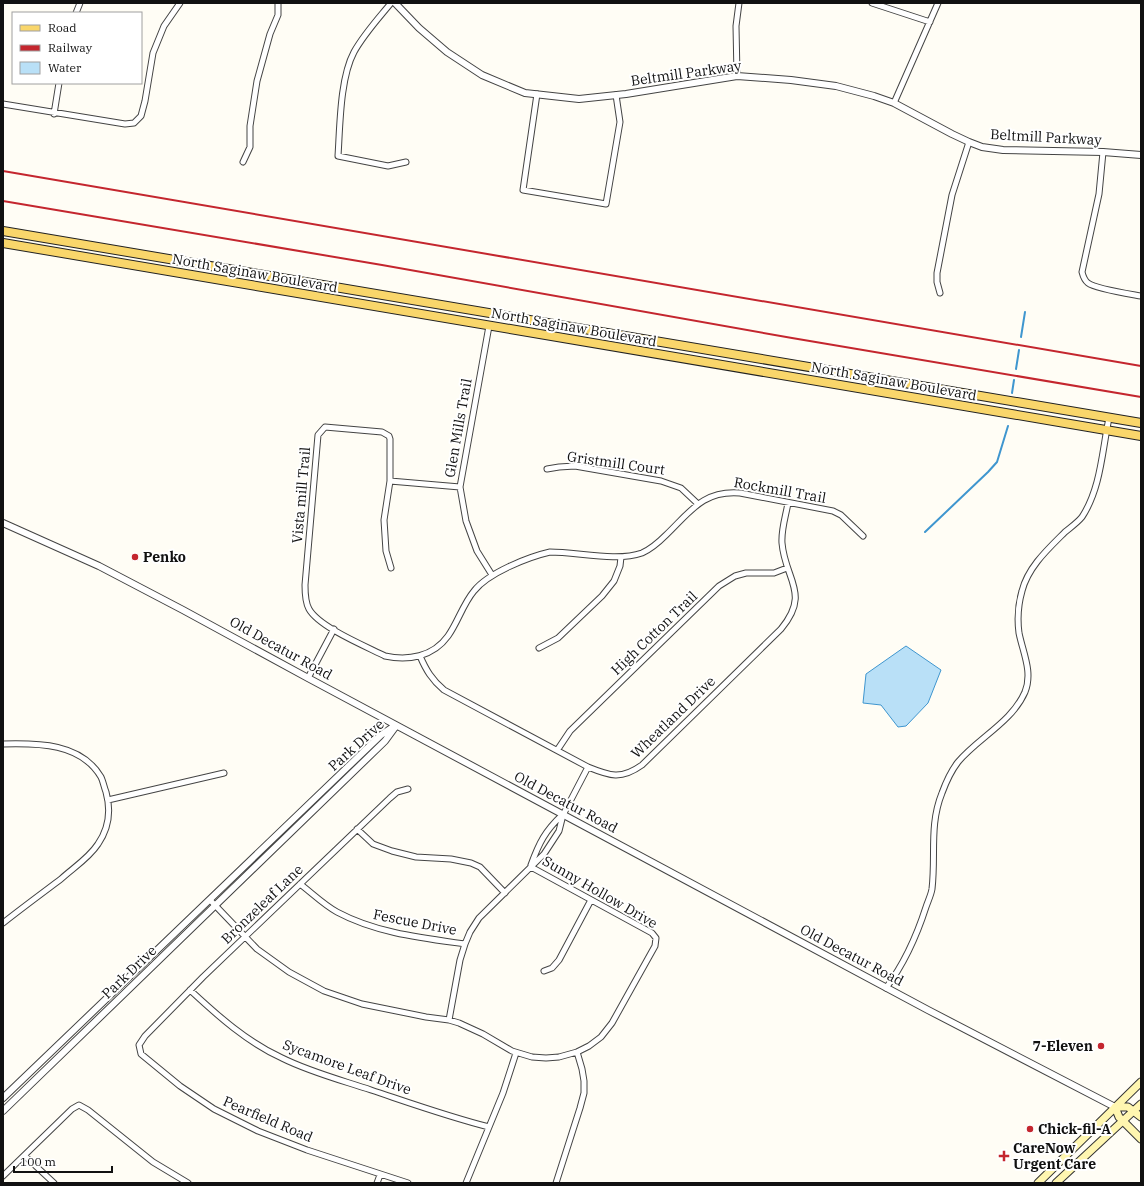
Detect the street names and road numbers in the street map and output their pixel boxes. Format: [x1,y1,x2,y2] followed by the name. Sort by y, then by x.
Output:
[629,56,743,90] street label: Beltmill Parkway
[990,125,1103,149] street label: Beltmill Parkway
[171,250,340,297] street label: North Saginaw Boulevard
[490,304,659,351] street label: North Saginaw Boulevard
[810,358,979,405] street label: North Saginaw Boulevard
[440,377,476,479] street label: Glen Mills Trail
[288,446,314,544] street label: Vista mill Trail
[566,447,666,479] street label: Gristmill Court
[732,473,828,507] street label: Rockmill Trail
[607,587,701,679] street label: High Cotton Trail
[227,612,336,684] street label: Old Decatur Road
[627,672,719,762] street label: Wheatland Drive
[324,715,388,775] street label: Park Drive
[511,767,621,837] street label: Old Decatur Road
[539,852,661,932] street label: Sunny Hollow Drive
[217,860,307,948] street label: Bronzeleaf Lane
[372,905,458,939] street label: Fescue Drive
[797,920,907,990] street label: Old Decatur Road
[98,942,160,1002] street label: Park Drive
[280,1035,414,1099] street label: Sycamore Leaf Drive
[220,1092,316,1146] street label: Pearfield Road

